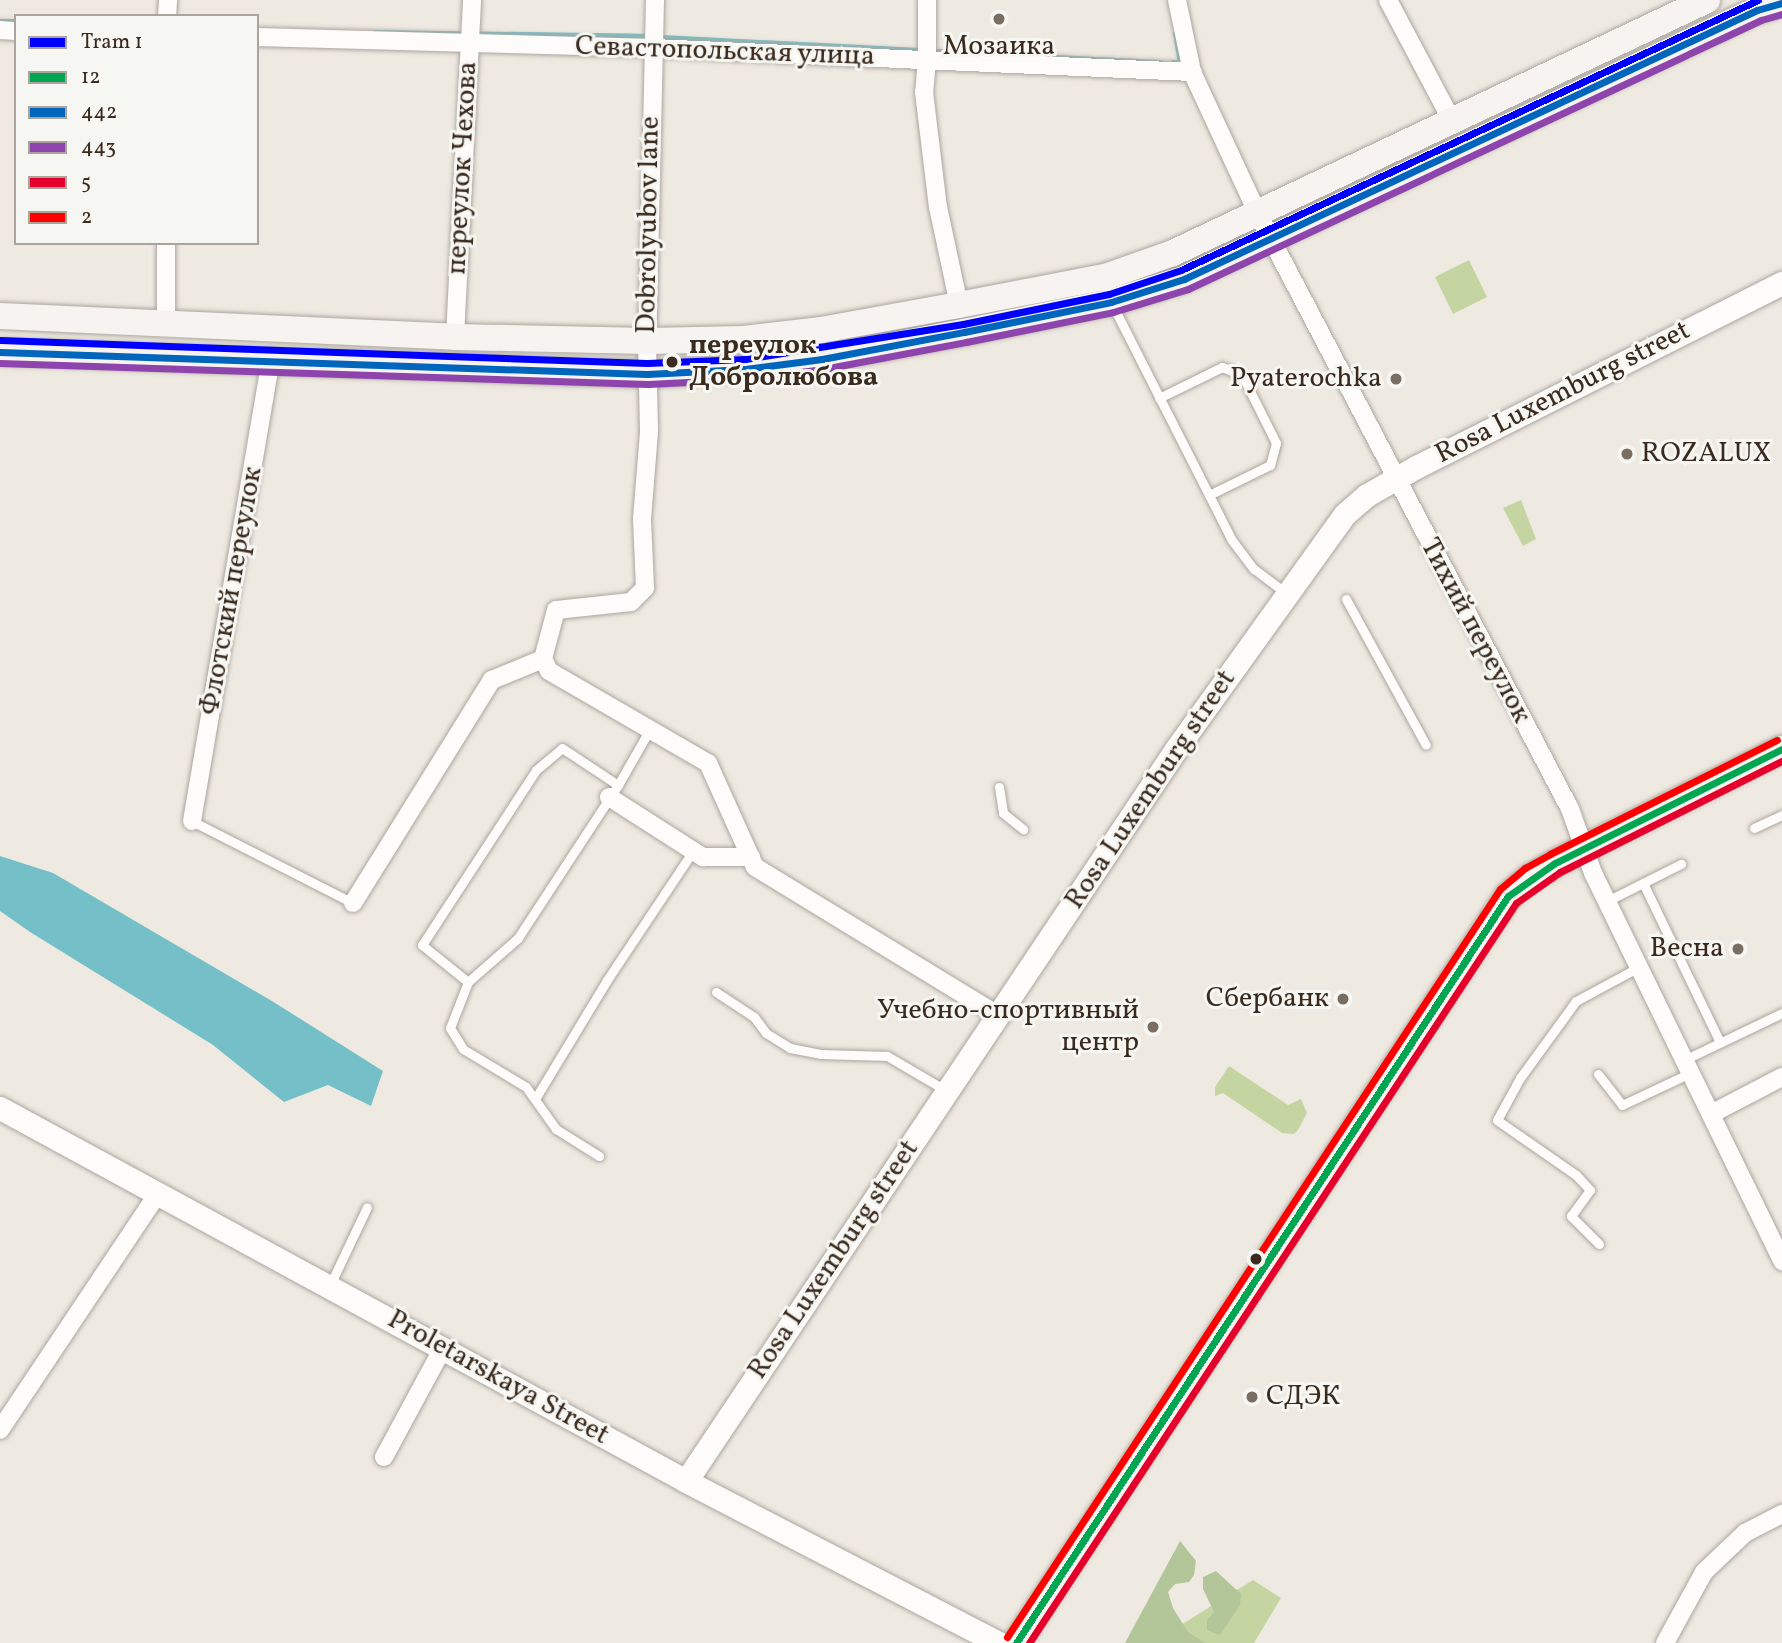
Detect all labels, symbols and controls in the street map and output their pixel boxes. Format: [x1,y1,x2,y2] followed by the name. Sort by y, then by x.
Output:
[991,11,1007,27] marker: Мозаика
[14,14,259,245] legend
[81,28,143,57] text: Tram 1
[574,30,876,74] street label: Севастопольская улица
[943,30,1055,64] place label: Мозаика
[441,61,485,275] street label: переулок Чехова
[81,63,100,92] text: 12
[81,98,117,127] text: 442
[630,115,668,335] street label: Dobrolyubov lane
[81,133,116,162] text: 443
[81,168,91,197] text: 5
[81,203,92,232] text: 2
[1430,314,1696,472] street label: Rosa Luxemburg street
[689,329,878,395] place label: переулок Добролюбова
[661,351,683,373] marker: переулок Добролюбова
[1230,362,1382,396] place label: Pyaterochka
[1388,371,1404,387] marker: Pyaterochka
[1641,437,1771,471] place label: ROZALUX
[1619,446,1635,462] marker: ROZALUX
[194,464,270,718] street label: Флотский переулок
[1412,533,1538,729] street label: Тихий переулок
[1058,664,1244,916] street label: Rosa Luxemburg street
[1650,932,1724,966] place label: Весна
[1730,941,1746,957] marker: Весна
[1206,982,1329,1016] place label: Сбербанк
[1335,991,1351,1007] marker: Сбербанк
[877,994,1139,1060] place label: Учебно-спортивный центр
[1145,1019,1161,1035] marker: Учебно-спортивный центр
[741,1134,927,1386] street label: Rosa Luxemburg street
[1249,1252,1263,1266] unlabelled marker
[381,1303,615,1453] street label: Proletarskaya Street
[1266,1380,1340,1414] place label: СДЭК
[1244,1389,1260,1405] marker: СДЭК

